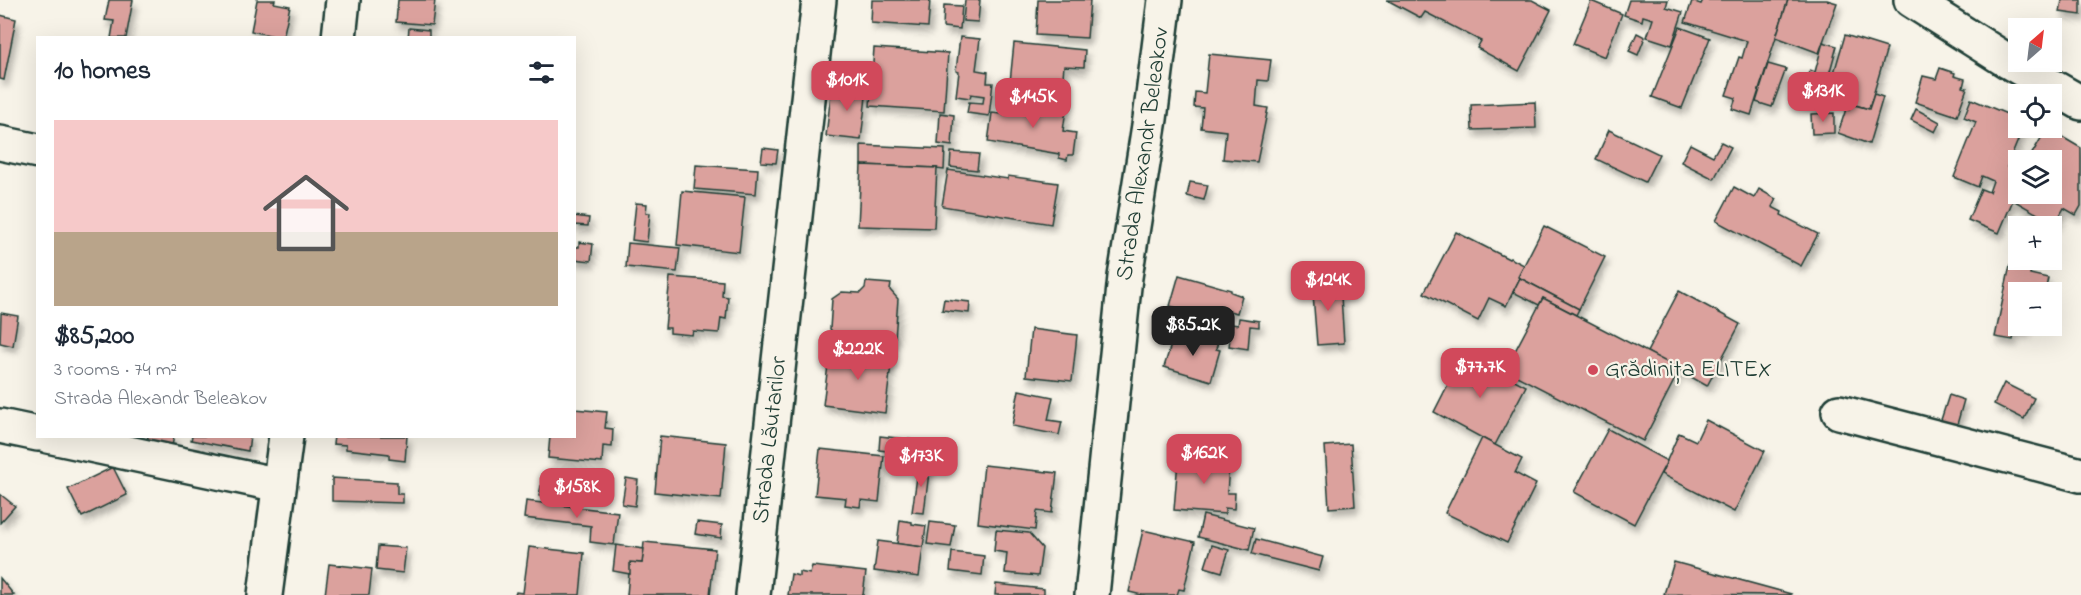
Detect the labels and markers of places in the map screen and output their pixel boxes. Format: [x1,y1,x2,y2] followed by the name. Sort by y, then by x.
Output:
[805,61,889,112] pin: $101K
[1781,72,1865,123] pin: $131K
[991,78,1075,129] pin: $145K
[1286,261,1370,312] pin: $124K
[1144,306,1242,357] pin: $85.2K
[816,330,900,381] pin: $222K
[1431,348,1529,399] pin: $77.7K
[1605,353,1772,388] place label: Grădinița ELITEX
[1586,363,1600,377] marker: Grădinița ELITEX
[1162,434,1246,485] pin: $162K
[879,437,963,488] pin: $173K
[535,468,619,519] pin: $158K

